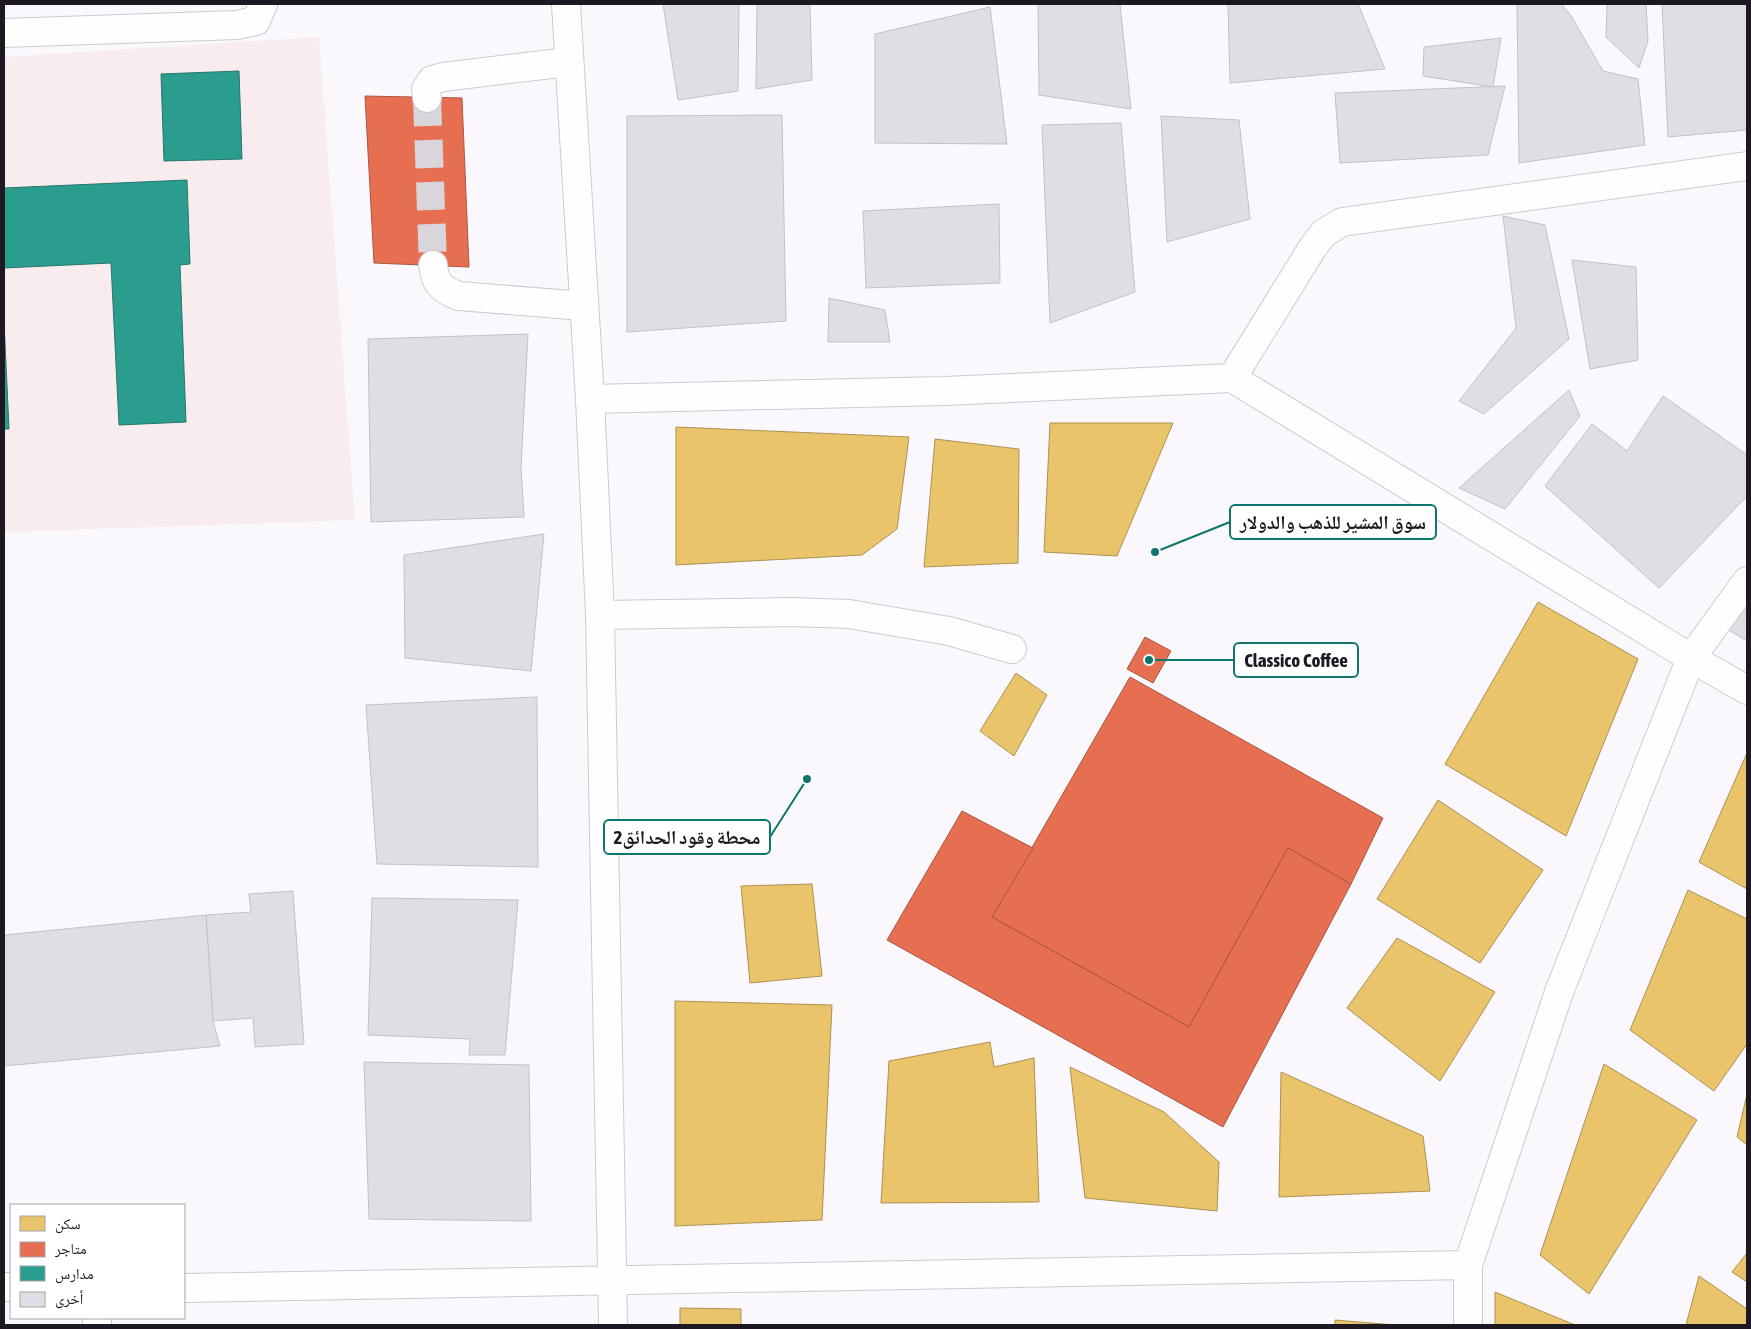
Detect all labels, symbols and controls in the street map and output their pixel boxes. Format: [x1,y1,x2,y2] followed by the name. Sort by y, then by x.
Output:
[1230,505,1436,539] callout: سوق المشير للذهب والدولار
[1239,511,1426,534] text: سوق المشير للذهب والدولار
[1234,643,1358,677] callout: Classico Coffee
[1244,649,1348,671] text: Classico Coffee
[604,820,770,854] callout: محطة وقود الحدائق2
[614,826,760,849] text: محطة وقود الحدائق2
[10,1204,185,1319] legend
[55,1215,81,1234] text: سكن
[54,1240,87,1258] text: متاجر
[55,1265,94,1284] text: مدارس
[55,1290,84,1309] text: أخرى

